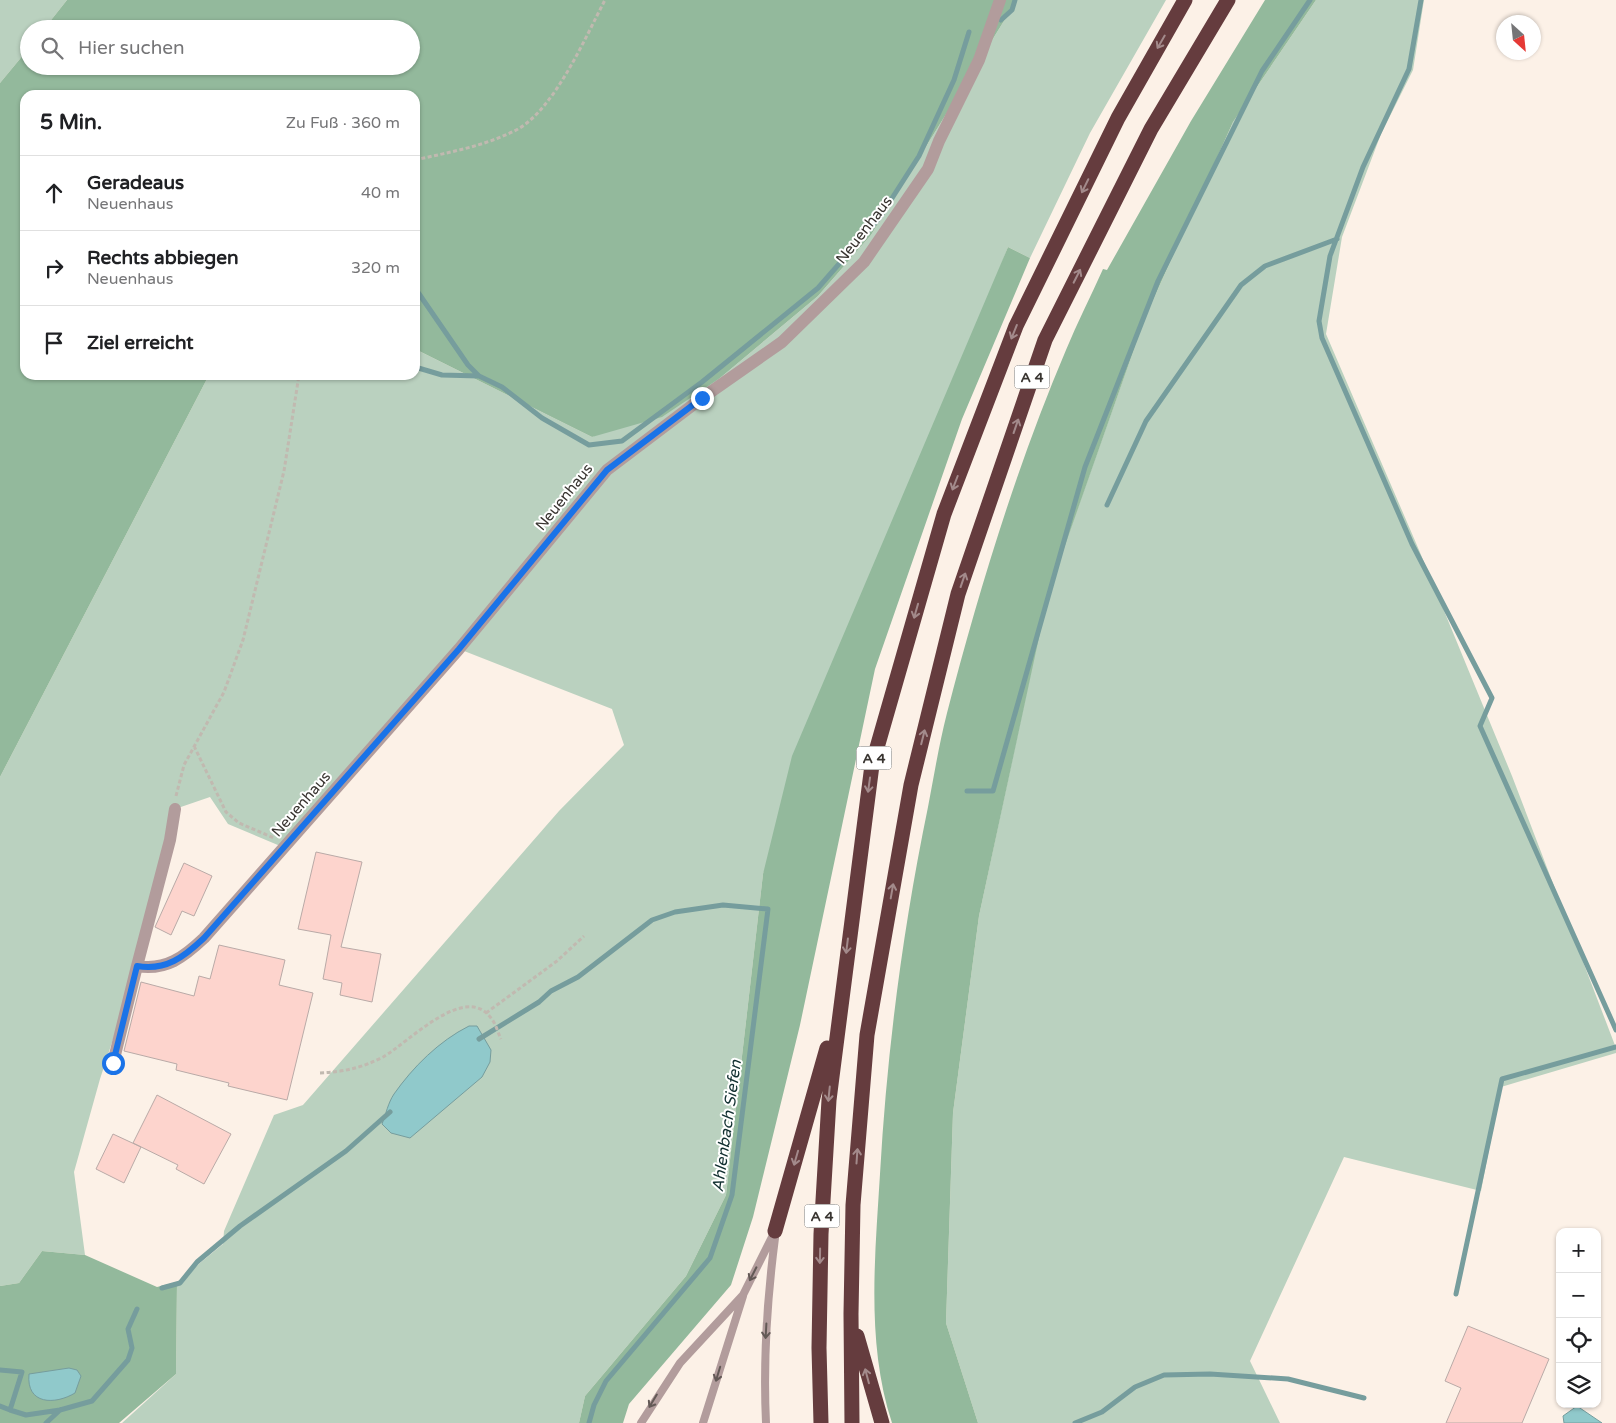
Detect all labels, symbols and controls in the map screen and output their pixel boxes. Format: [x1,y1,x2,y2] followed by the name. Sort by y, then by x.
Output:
[1496,15,1541,60] north arrow
[20,20,420,75] search box
[38,34,66,62] icon: search
[1156,35,1166,49] one-way arrow
[78,37,185,59] text: Hier suchen
[40,110,102,135] text: 5 Min.
[286,113,400,133] text: Zu Fuß · 360 m
[87,172,184,194] text: Geradeaus
[1080,178,1089,193] one-way arrow
[40,179,68,207] icon: ahead
[361,183,400,203] text: 40 m
[832,193,896,267] street label: Neuenhaus
[87,194,173,214] text: Neuenhaus
[87,247,239,269] text: Rechts abbiegen
[40,254,68,282] icon: right
[351,258,400,278] text: 320 m
[87,269,173,289] text: Neuenhaus
[1073,269,1082,284] one-way arrow
[1008,324,1018,339] one-way arrow
[40,329,68,357] icon: arrive
[87,332,194,354] text: Ziel erreicht
[1014,366,1050,388] road number: A 4
[691,387,714,410] route end
[1011,418,1021,434] one-way arrow
[532,460,596,534] street label: Neuenhaus
[950,476,959,491] one-way arrow
[959,573,968,588] one-way arrow
[910,603,920,619] one-way arrow
[919,730,928,746] one-way arrow
[856,746,892,770] road number: A 4
[268,768,334,840] street label: Neuenhaus
[864,776,874,792] one-way arrow
[887,884,897,900] one-way arrow
[842,937,852,953] one-way arrow
[102,1052,125,1075] route start
[708,1057,746,1193] water label: Ahlenbach Siefen
[824,1085,834,1101] one-way arrow
[852,1149,861,1165] one-way arrow
[790,1150,800,1166] one-way arrow
[804,1204,840,1228] road number: A 4
[1556,1228,1601,1408] map controls
[1556,1228,1601,1273] button: +
[816,1248,825,1264] one-way arrow
[748,1266,758,1281] one-way arrow
[1556,1273,1601,1318] button: −
[1556,1318,1601,1363] button: locate
[761,1323,770,1339] one-way arrow
[1556,1363,1601,1408] button: layers
[713,1366,723,1382] one-way arrow
[862,1369,872,1385] one-way arrow
[648,1394,658,1408] one-way arrow

